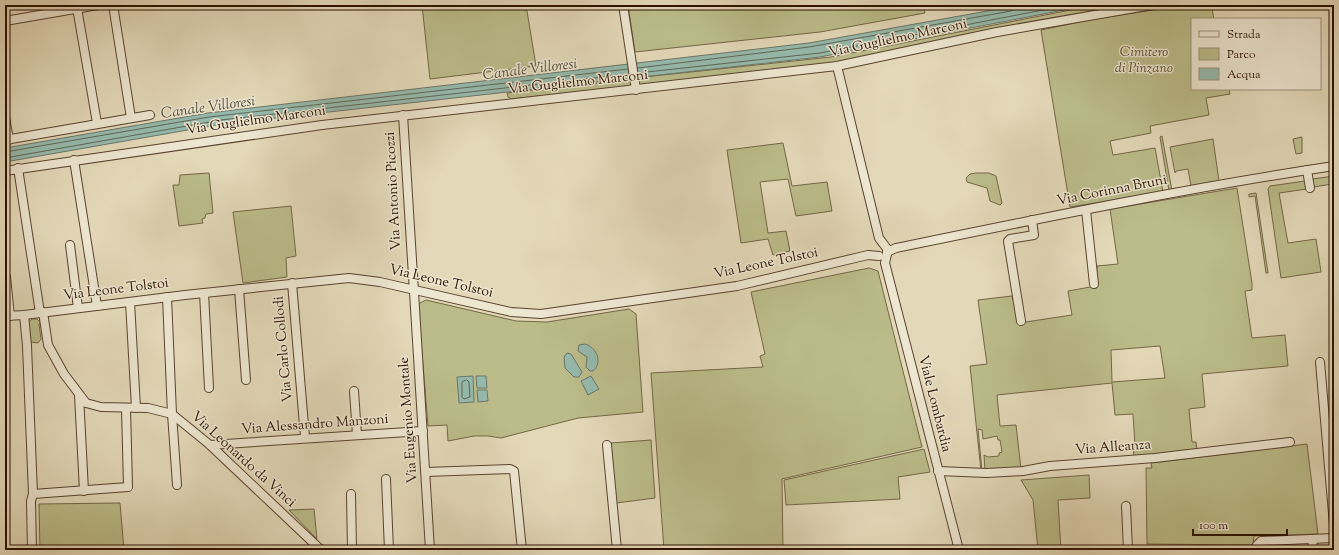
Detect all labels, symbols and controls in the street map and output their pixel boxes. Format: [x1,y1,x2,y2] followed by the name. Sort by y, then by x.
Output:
[827,15,969,63] street label: Via Guglielmo Marconi
[1191,18,1321,90] legend
[1227,26,1261,44] text: Strada
[1115,43,1173,79] park label: Cimitero di Pinzano
[1227,46,1256,64] text: Parco
[482,54,579,86] water label: Canale Villoresi
[507,66,649,100] street label: Via Guglielmo Marconi
[1227,66,1261,84] text: Acqua
[160,91,257,125] water label: Canale Villoresi
[185,101,327,141] street label: Via Guglielmo Marconi
[381,131,407,251] street label: Via Antonio Picozzi
[1055,170,1169,212] street label: Via Corinna Bruni
[712,243,820,285] street label: Via Leone Tolstoi
[387,260,495,304] street label: Via Leone Tolstoi
[62,274,170,306] street label: Via Leone Tolstoi
[269,295,299,403] street label: Via Carlo Collodi
[912,353,956,455] street label: Viale Lombardia
[395,356,423,484] street label: Via Eugenio Montale
[186,407,300,513] street label: Via Leonardo da Vinci
[241,410,389,440] street label: Via Alessandro Manzoni
[1074,435,1152,461] street label: Via Alleanza
[1193,511,1287,537] scale bar
[1199,517,1228,535] text: 100 m

